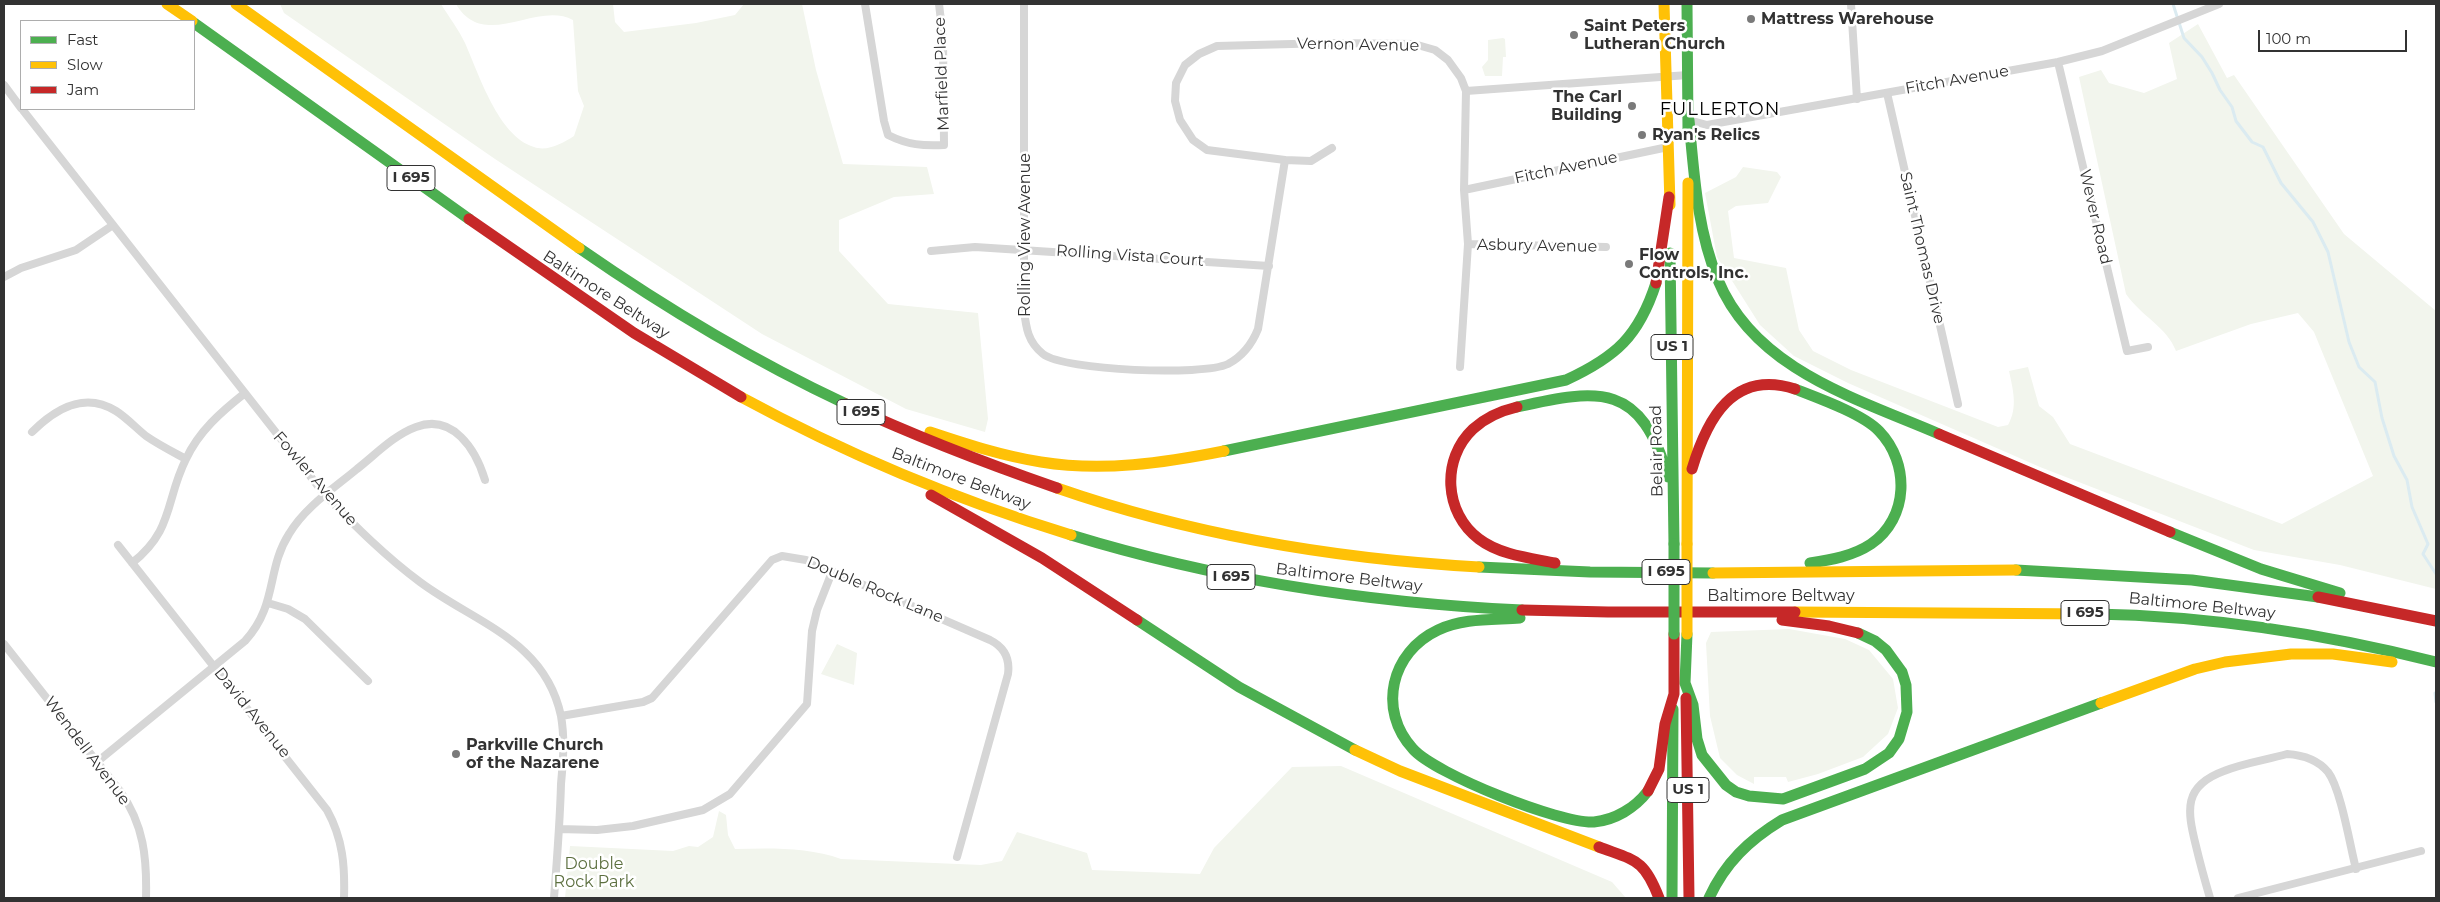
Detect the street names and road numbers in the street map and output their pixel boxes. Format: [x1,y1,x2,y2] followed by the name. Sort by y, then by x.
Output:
[930,17,954,131] street label: Marfield Place
[1297,34,1419,56] street label: Vernon Avenue
[1904,61,2010,99] street label: Fitch Avenue
[1513,148,1619,188] street label: Fitch Avenue
[1015,153,1035,317] street label: Rolling View Avenue
[387,166,435,190] road number: I 695
[2075,168,2115,266] street label: Wever Road
[1895,170,1949,326] street label: Saint Thomas Drive
[1477,235,1597,257] street label: Asbury Avenue
[1055,241,1205,271] street label: Rolling Vista Court
[539,247,673,343] street label: Baltimore Beltway
[1651,334,1693,360] road number: US 1
[837,400,885,424] road number: I 695
[1647,405,1667,497] street label: Belair Road
[269,428,361,530] street label: Fowler Avenue
[889,444,1033,514] street label: Baltimore Beltway
[804,553,946,627] street label: Double Rock Lane
[1275,559,1423,597] street label: Baltimore Beltway
[1642,560,1690,584] road number: I 695
[1207,564,1255,590] road number: I 695
[1707,586,1855,606] street label: Baltimore Beltway
[2128,589,2276,623] street label: Baltimore Beltway
[2061,600,2109,626] road number: I 695
[210,664,294,762] street label: David Avenue
[40,693,134,809] street label: Wendell Avenue
[1667,778,1709,802] road number: US 1

